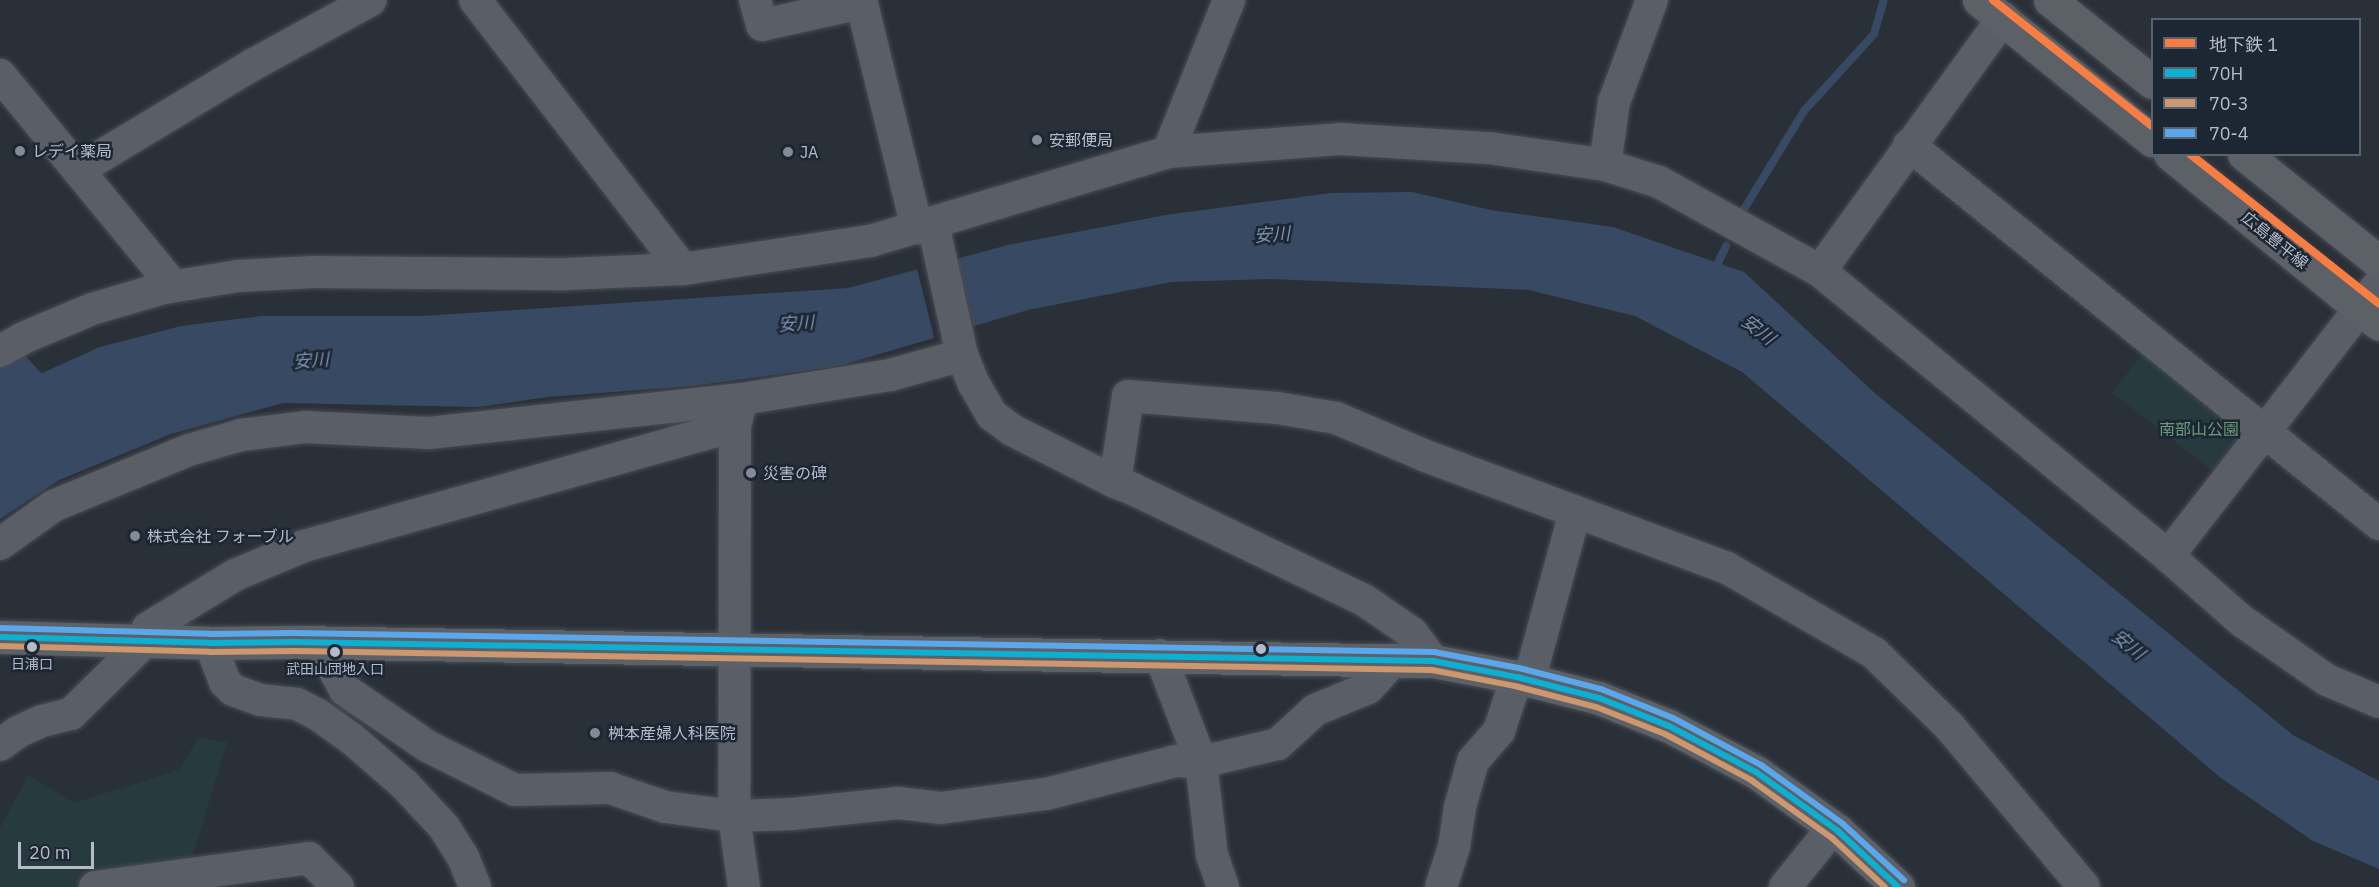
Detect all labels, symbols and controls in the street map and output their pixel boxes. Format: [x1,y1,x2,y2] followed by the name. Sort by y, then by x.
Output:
[2151,18,2361,156] legend
[2209,33,2278,56] text: 地下鉄 1
[2209,62,2243,85] text: 70H
[2209,92,2249,115] text: 70-3
[2209,122,2249,145] text: 70-4
[1049,130,1113,150] place label: 安郵便局
[1030,133,1044,147] marker: 安郵便局
[32,141,112,161] place label: レデイ薬局
[800,142,818,162] place label: JA
[13,144,27,158] marker: レデイ薬局
[781,145,795,159] marker: JA
[2238,207,2312,273] street label: 広島豊平線
[1253,223,1291,247] water label: 安川
[1737,310,1779,350] water label: 安川
[777,312,815,336] water label: 安川
[292,349,330,373] water label: 安川
[2159,419,2239,439] park label: 南部山公園
[763,463,827,483] place label: 災害の碑
[744,466,758,480] marker: 災害の碑
[147,526,295,546] place label: 株式会社 フォーブル
[128,529,142,543] marker: 株式会社 フォーブル
[2107,625,2149,665] water label: 安川
[26,641,38,653] marker: 日浦口
[1255,643,1267,655] unlabelled marker
[329,646,341,658] marker: 武田山団地入口
[11,656,53,672] place label: 日浦口
[286,661,384,677] place label: 武田山団地入口
[608,723,736,743] place label: 桝本産婦人科医院
[586,724,604,742] marker: 桝本産婦人科医院
[21,830,98,868] scale bar
[29,841,71,864] text: 20 m

